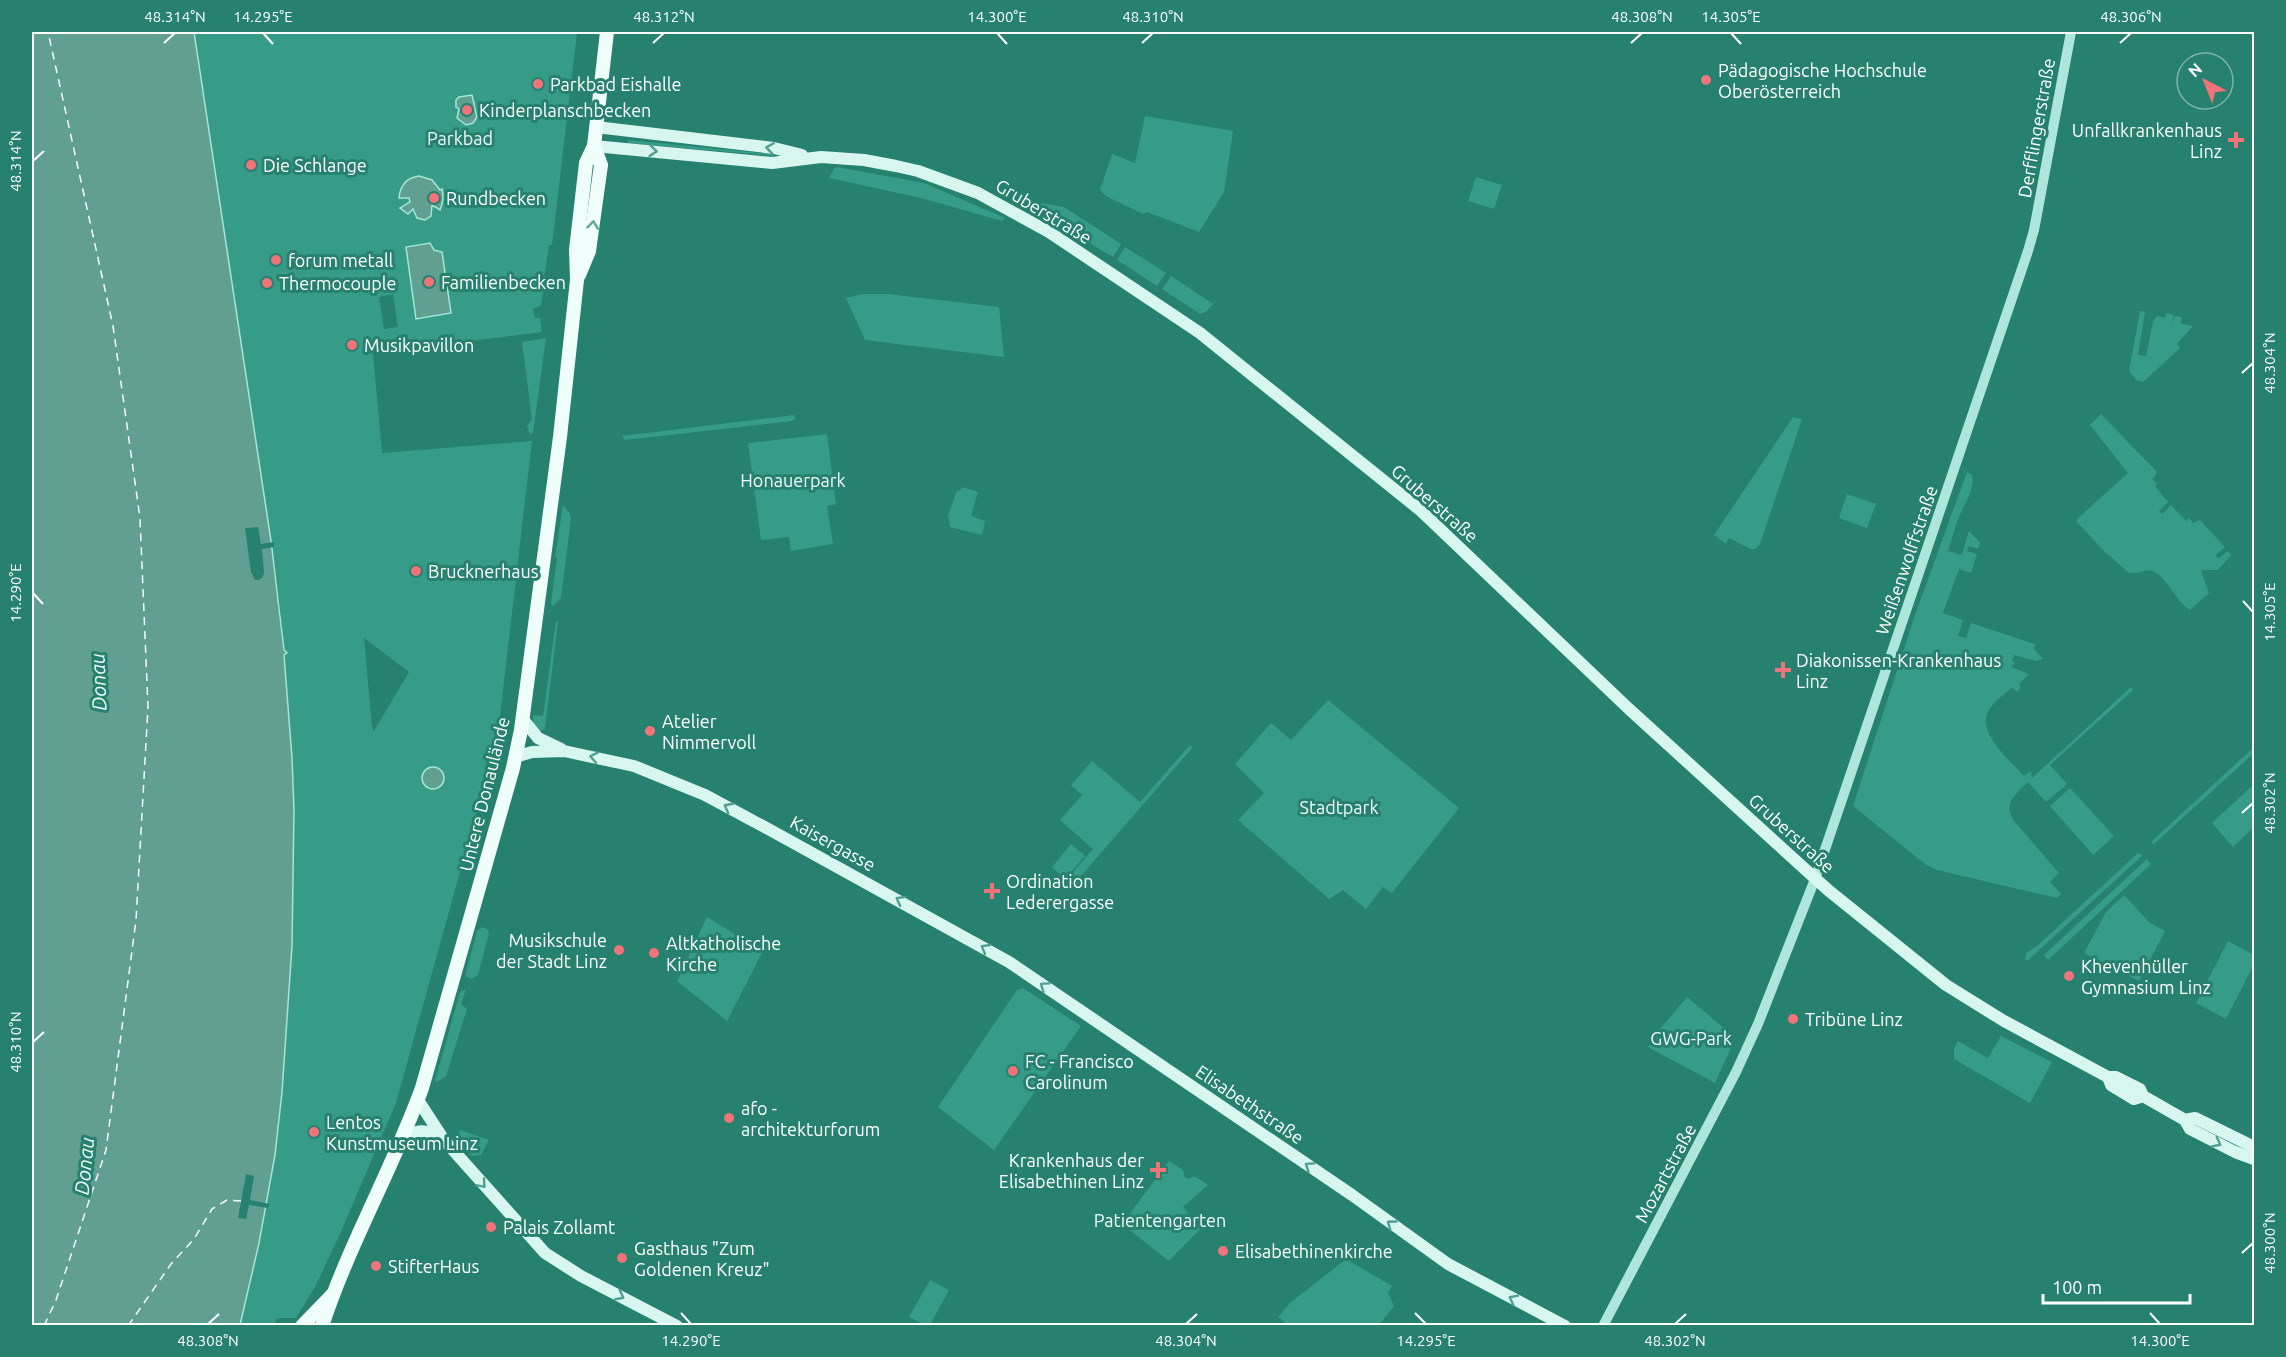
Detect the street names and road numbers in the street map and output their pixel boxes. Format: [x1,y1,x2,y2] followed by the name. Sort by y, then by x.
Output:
[2014,57,2058,199] street label: Derfflingerstraße
[993,175,1095,247] street label: Gruberstraße
[1388,460,1482,546] street label: Gruberstraße
[1871,483,1941,637] street label: Weißenwolffstraße
[455,715,513,873] street label: Untere Donaulände
[1745,789,1839,877] street label: Gruberstraße
[787,811,879,875] street label: Kaisergasse
[1192,1061,1308,1147] street label: Elisabethstraße
[1631,1120,1699,1226] street label: Mozartstraße

